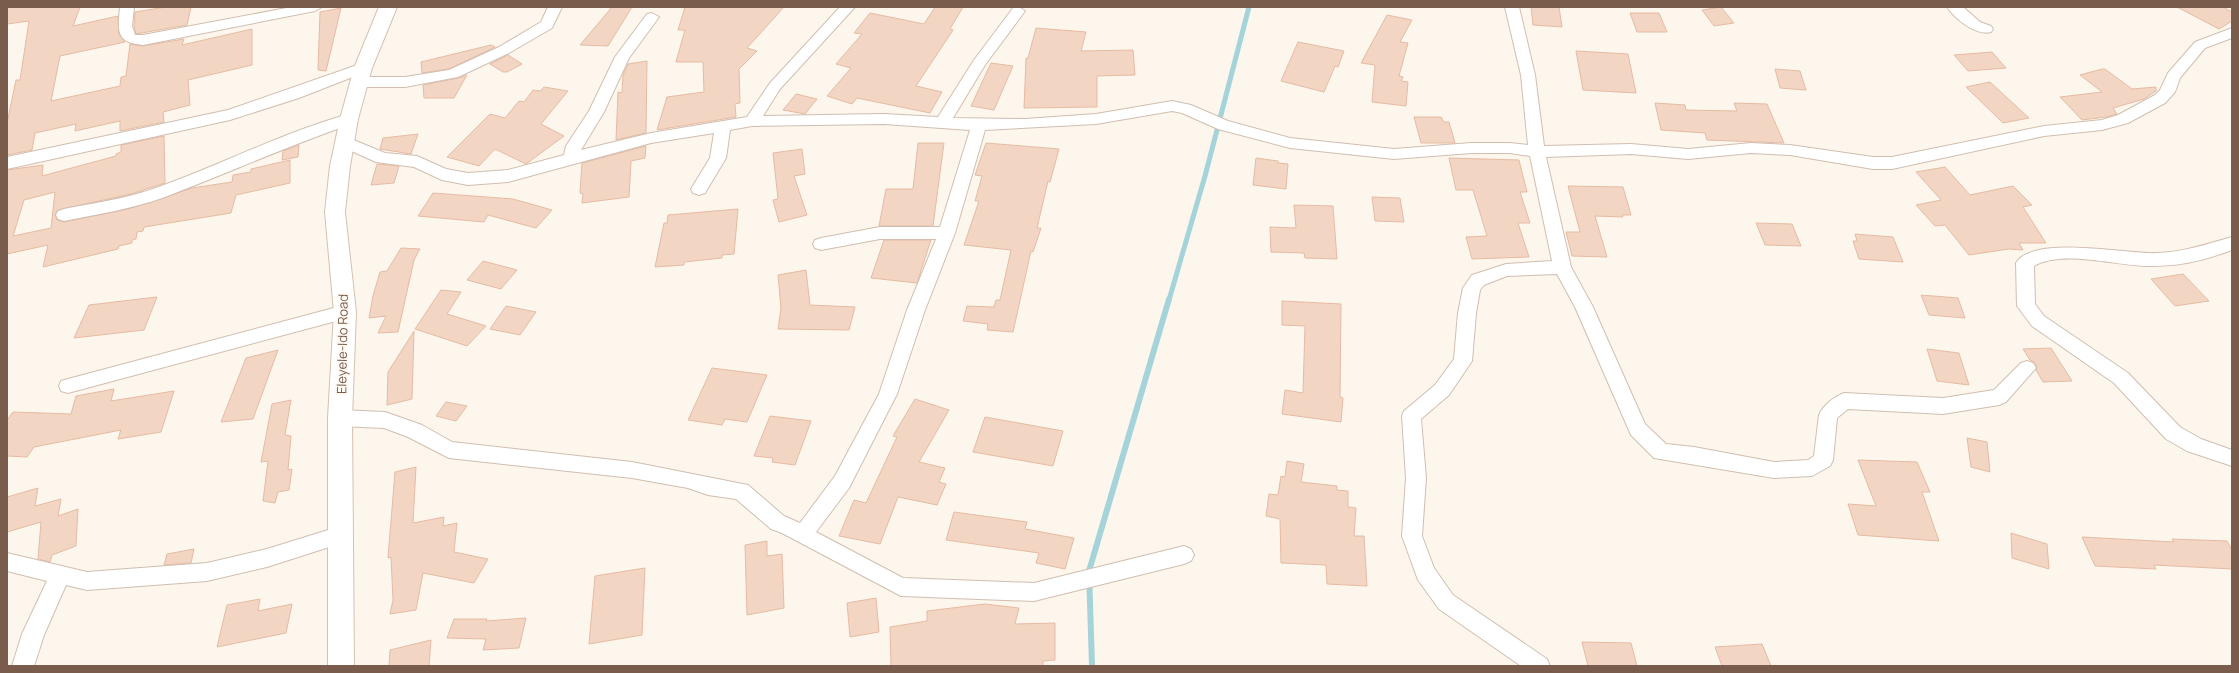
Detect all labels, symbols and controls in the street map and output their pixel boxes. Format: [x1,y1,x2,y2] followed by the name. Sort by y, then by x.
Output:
[332,294,352,394] street label: Eleyele-Ido Road

